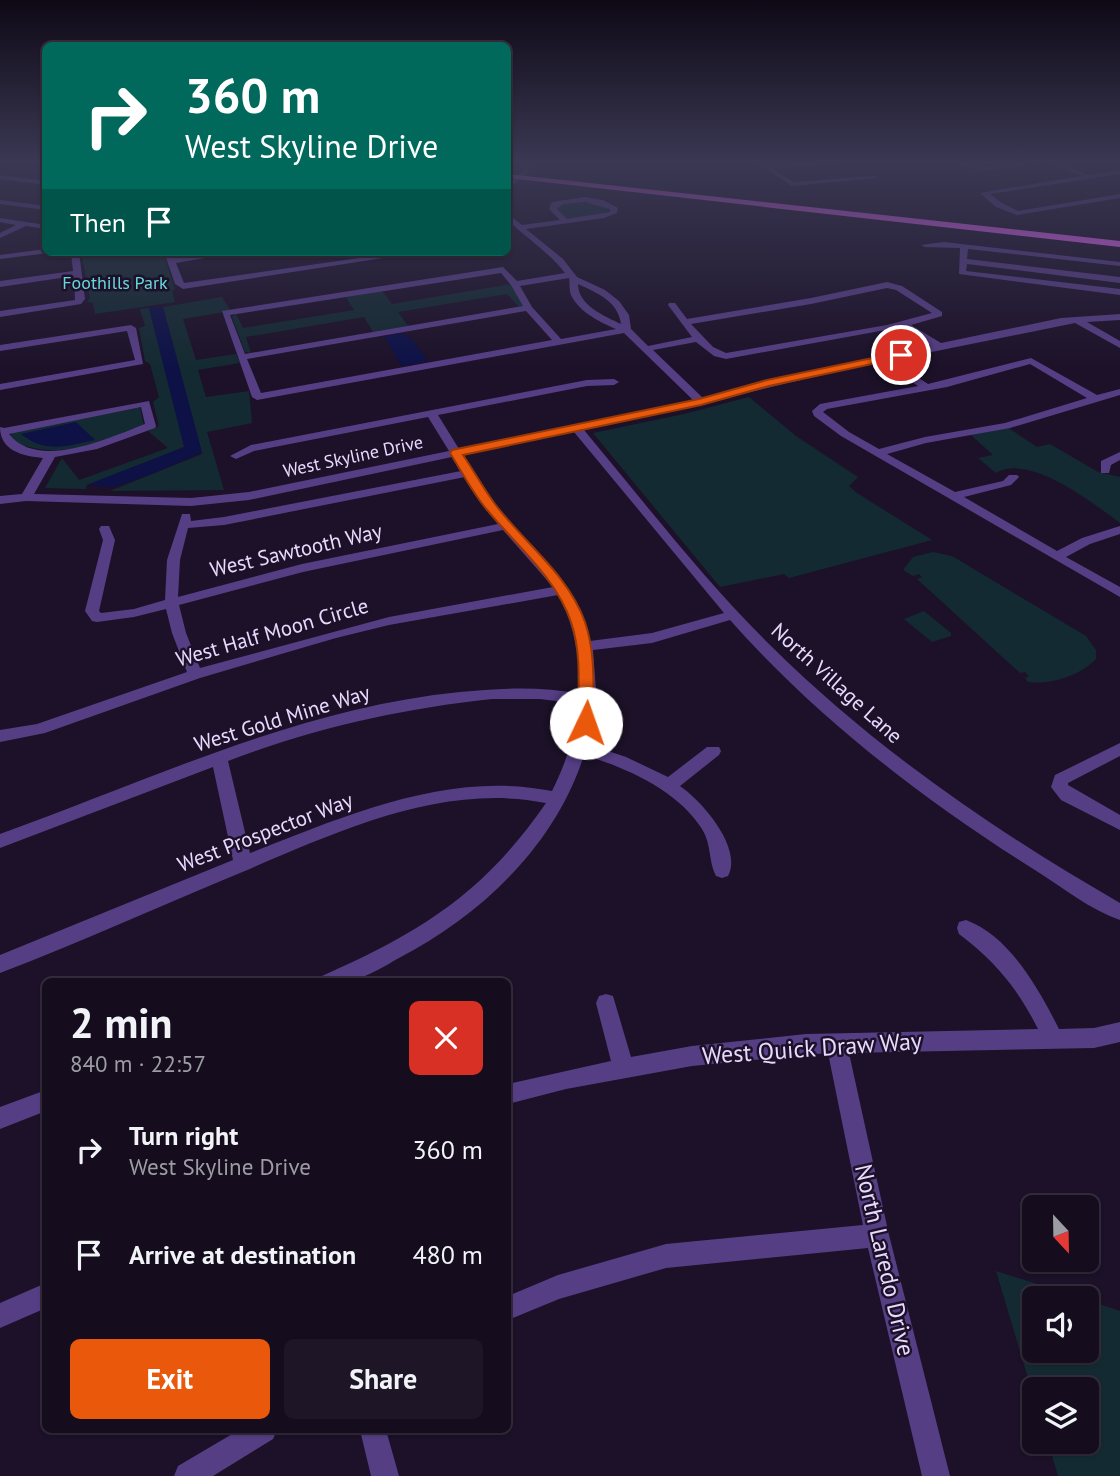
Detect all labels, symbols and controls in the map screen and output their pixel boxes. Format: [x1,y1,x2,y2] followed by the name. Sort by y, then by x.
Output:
[185,63,320,127] text: 360 m
[70,70,161,161] icon: right
[185,125,438,167] text: West Skyline Drive
[140,203,178,241] icon: arrive
[70,206,126,239] text: Then
[62,271,168,294] park label: Foothills Park
[871,325,931,385] pin
[882,336,920,374] icon: arrive
[281,430,425,482] street label: West Skyline Drive
[207,517,385,583] street label: West Sawtooth Way
[173,592,371,672] street label: West Half Moon Circle
[766,617,908,749] street label: North Village Lane
[191,678,373,758] street label: West Gold Mine Way
[549,686,623,760] position arrow
[174,786,357,878] street label: West Prospector Way
[70,995,172,1050] text: 2 min
[409,1001,483,1075] button: close
[701,1025,923,1071] street label: West Quick Draw Way
[70,1049,206,1078] text: 840 m · 22:57
[129,1119,238,1152] text: Turn right
[70,1131,108,1169] icon: right
[412,1133,483,1166] text: 360 m
[129,1152,311,1181] text: West Skyline Drive
[848,1161,922,1359] street label: North Laredo Drive
[1022,1195,1099,1272] north arrow
[1022,1195,1099,1454] map controls
[70,1236,108,1274] icon: arrive
[129,1238,356,1271] text: Arrive at destination
[412,1238,483,1271] text: 480 m
[1022,1286,1099,1363] button: sound
[70,1339,270,1419] button: Exit
[284,1339,483,1419] button: Share
[1022,1377,1099,1454] button: layers

